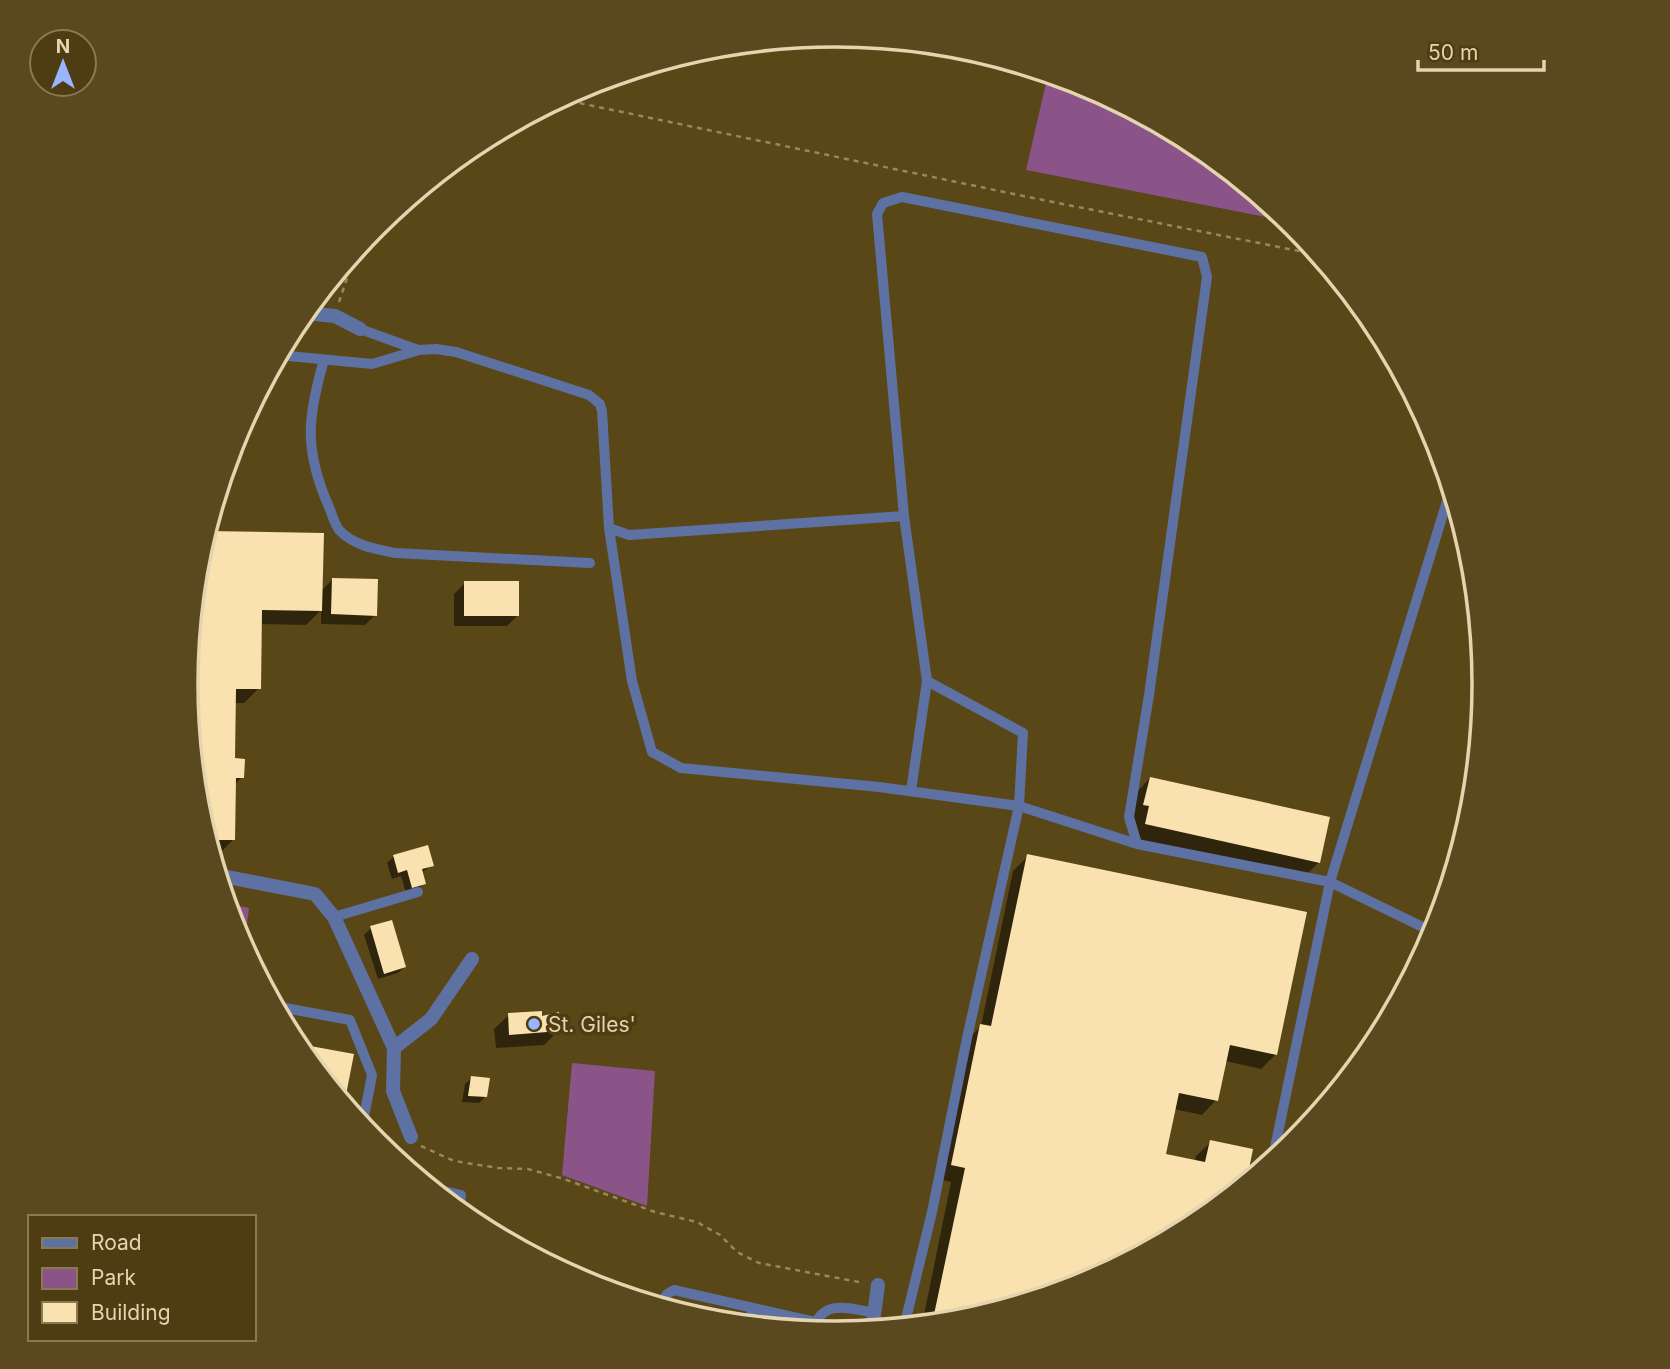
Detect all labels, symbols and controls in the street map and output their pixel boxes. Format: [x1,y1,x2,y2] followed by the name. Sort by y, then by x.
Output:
[28,28,98,98] north arrow
[1418,28,1544,72] scale bar
[56,35,70,58] text: N
[1428,40,1478,65] text: 50 m
[548,1012,636,1037] place label: St. Giles'
[526,1016,542,1032] marker: St. Giles'
[28,1215,256,1341] legend
[91,1230,142,1255] text: Road
[91,1265,136,1290] text: Park
[91,1300,171,1325] text: Building

